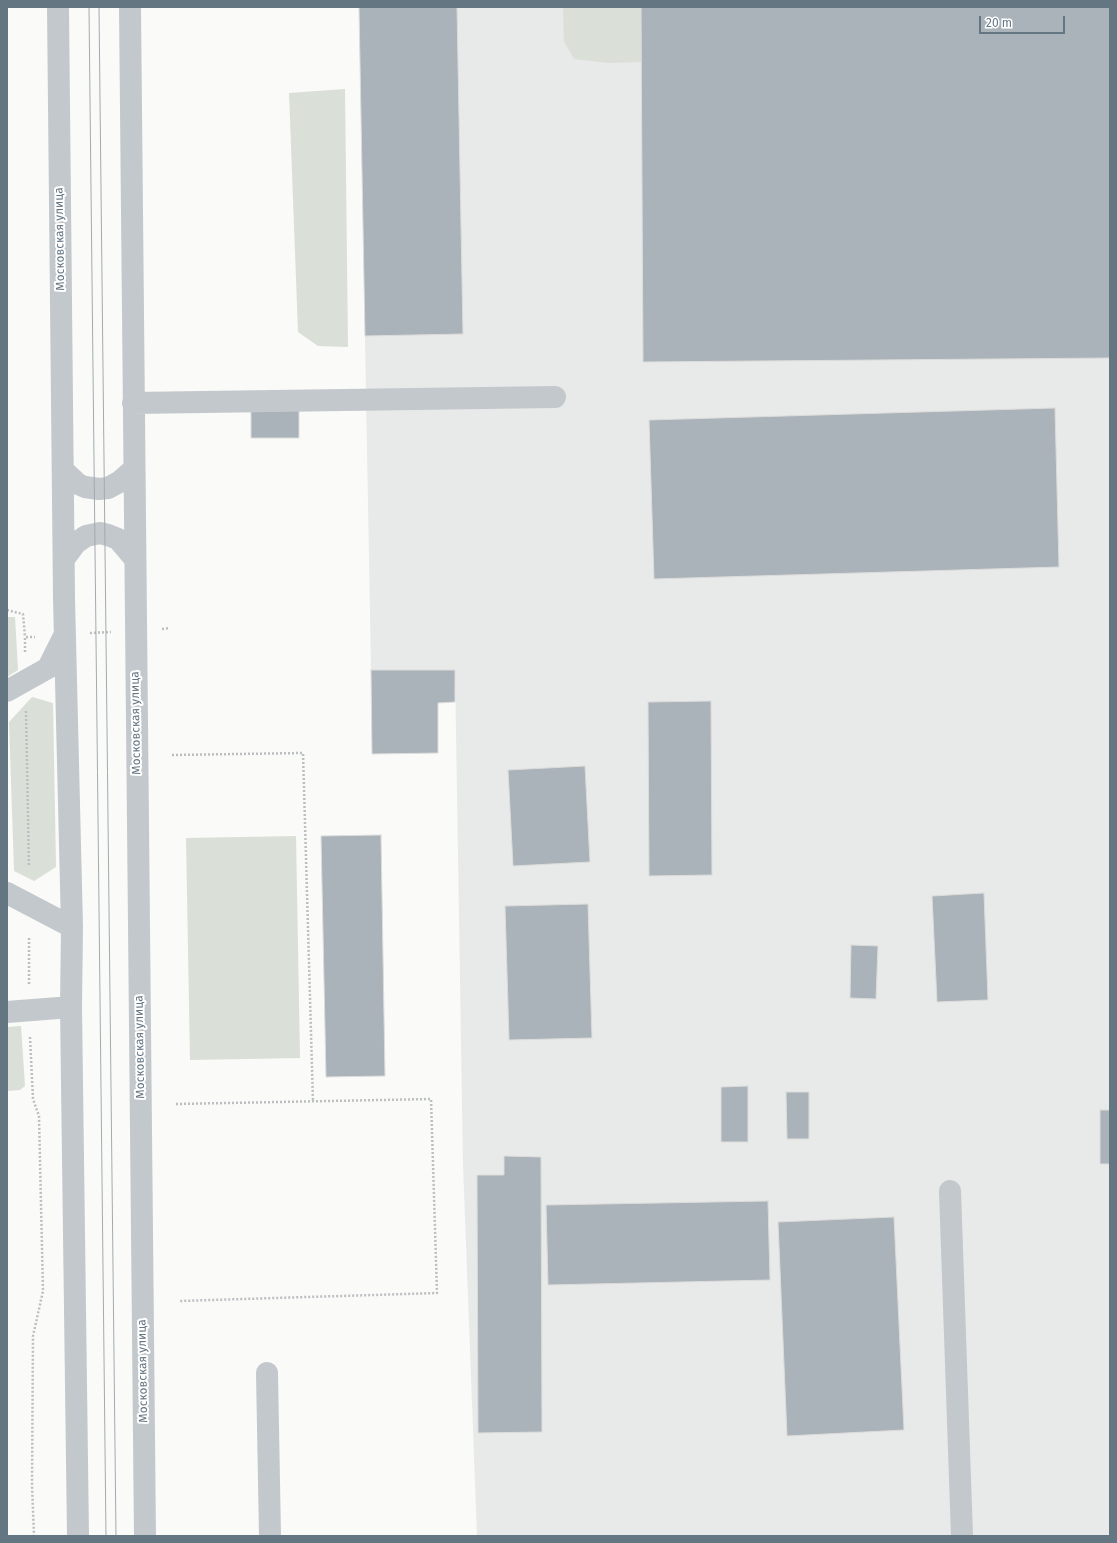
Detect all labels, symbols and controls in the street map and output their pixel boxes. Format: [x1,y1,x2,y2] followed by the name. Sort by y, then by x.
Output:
[981,8,1067,34] scale bar
[986,16,1012,30] text: 20 m
[52,187,68,291] street label: Московская улица
[128,671,144,775] street label: Московская улица
[132,995,148,1099] street label: Московская улица
[135,1319,151,1423] street label: Московская улица

